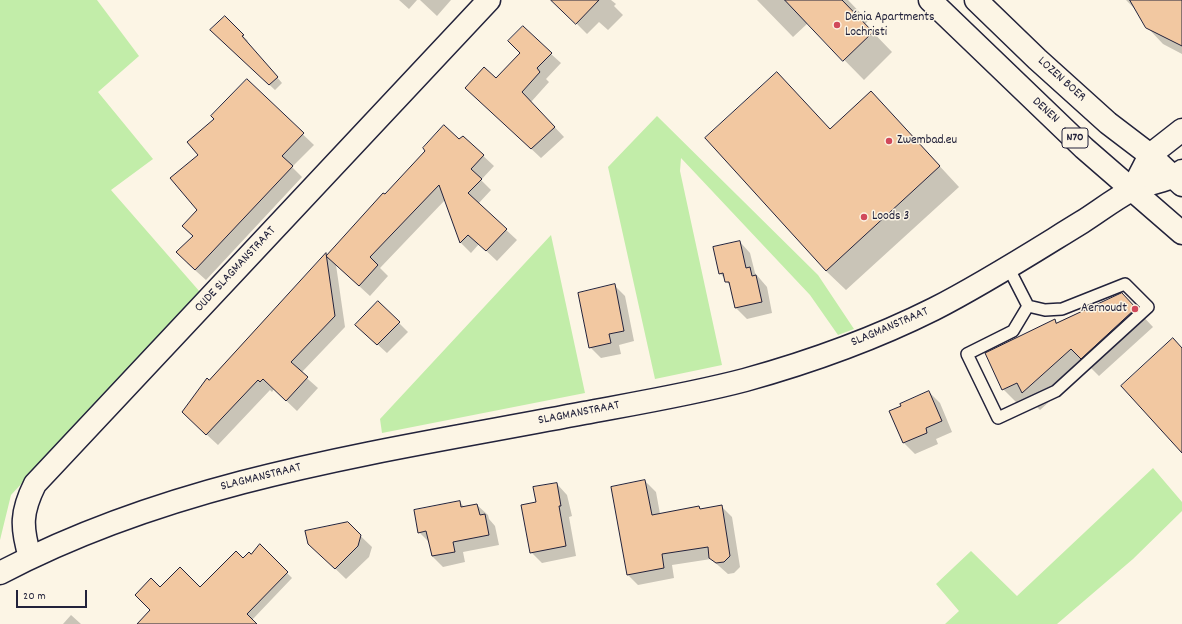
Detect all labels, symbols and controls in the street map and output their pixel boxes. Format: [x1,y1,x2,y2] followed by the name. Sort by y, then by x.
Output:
[845,10,935,41] place label: Dénia Apartments Lochristi
[832,20,842,30] marker: Dénia Apartments Lochristi
[1034,54,1088,106] street label: LOZEN BOER
[1028,95,1062,127] street label: DENEN
[1062,128,1088,148] road number: N70
[897,133,957,149] place label: Zwembad.eu
[884,136,894,146] marker: Zwembad.eu
[872,209,909,225] place label: Loods 3
[859,212,869,222] marker: Loods 3
[192,224,280,316] street label: OUDE SLAGMANSTRAAT
[1081,301,1127,317] place label: Aernoudt
[1130,304,1140,314] marker: Aernoudt
[849,305,931,351] street label: SLAGMANSTRAAT
[537,398,621,430] street label: SLAGMANSTRAAT
[219,460,303,496] street label: SLAGMANSTRAAT
[18,582,89,608] scale bar
[23,588,46,605] text: 20 m

